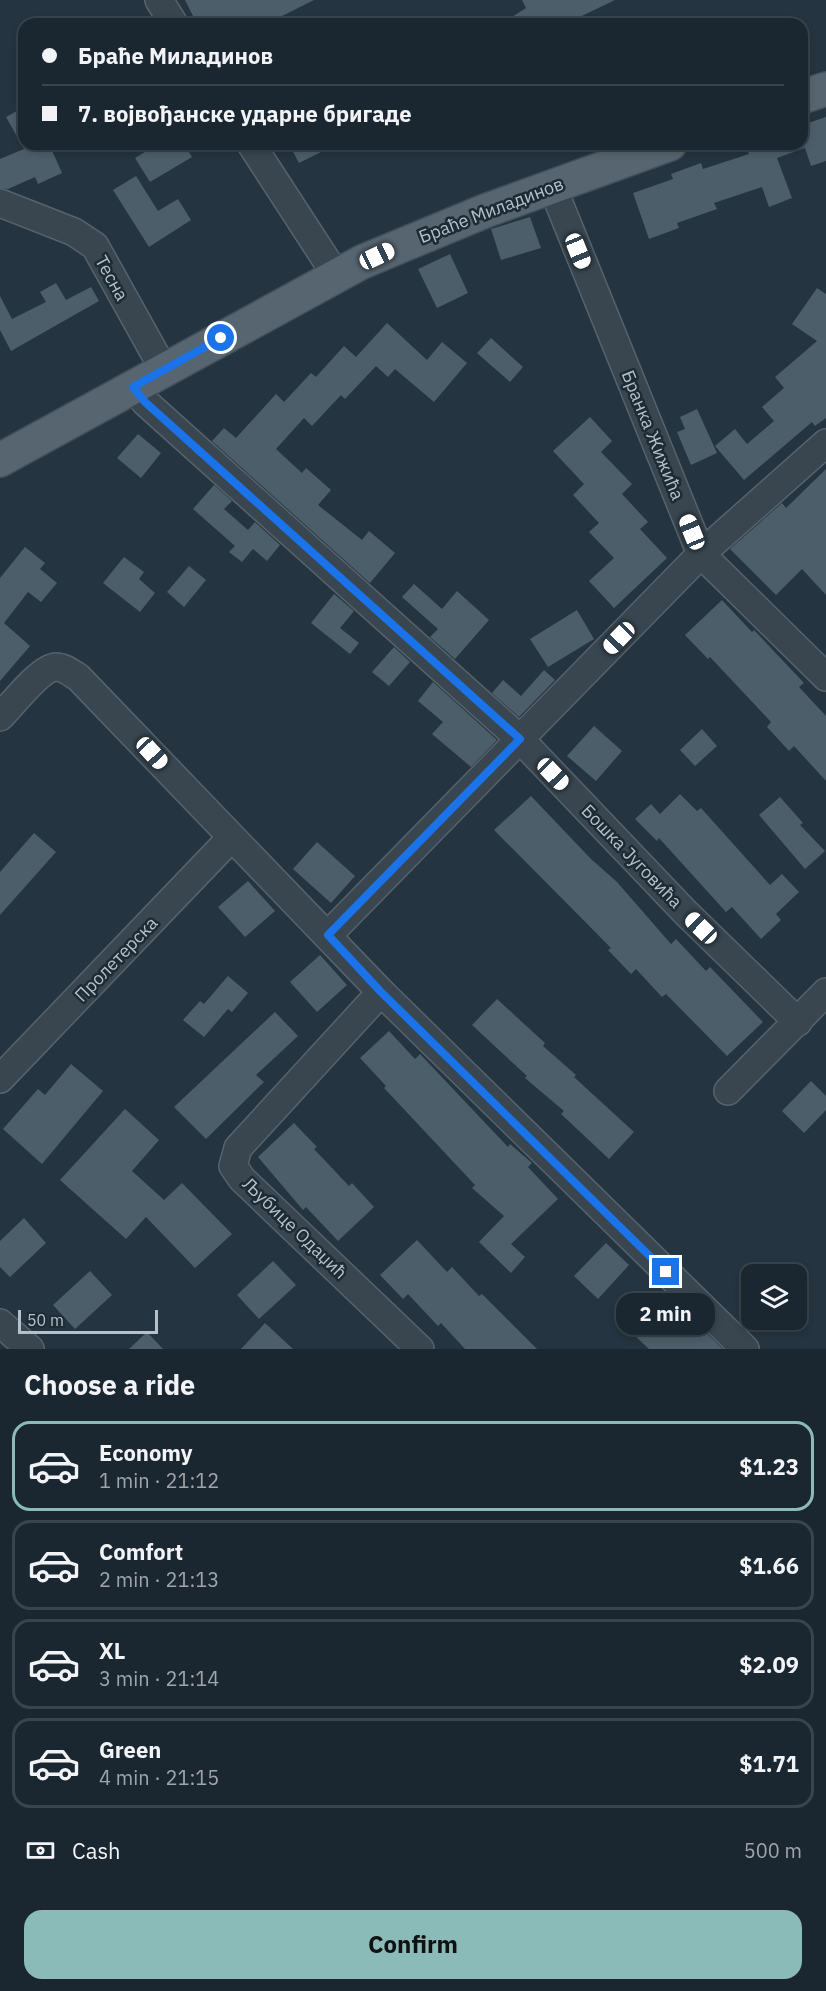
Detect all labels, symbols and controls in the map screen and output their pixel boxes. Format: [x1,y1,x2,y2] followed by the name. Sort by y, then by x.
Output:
[78,41,273,70] text: Браће Миладинов
[78,99,412,128] text: 7. војвођанске ударне бригаде
[415,172,567,248] street label: Браће Миладинов
[563,231,593,271] car
[357,240,397,272] car
[90,251,134,305] street label: Тесна
[207,324,234,351] route start
[616,367,690,504] street label: Бранка Жижића
[677,512,707,552] car
[600,619,638,657] car
[133,734,171,772] car
[534,755,572,793] car
[577,799,688,913] street label: Бошка Југовића
[682,909,720,947] car
[70,911,163,1006] street label: Пролетерска
[238,1172,352,1284] street label: Љубице Одаџић
[652,1258,679,1285] route end
[741,1264,807,1330] map controls
[741,1264,807,1330] button: layers
[616,1293,716,1335] callout: 2 min
[639,1300,692,1327] text: 2 min
[18,1307,158,1334] scale bar
[27,1310,64,1330] text: 50 m
[24,1367,195,1402] text: Choose a ride
[99,1438,193,1467] text: Economy
[27,1439,81,1493] icon: car
[739,1452,799,1481] text: $1.23
[99,1467,219,1494] text: 1 min · 21:12
[99,1537,183,1566] text: Comfort
[27,1538,81,1592] icon: car
[739,1551,799,1580] text: $1.66
[99,1566,219,1593] text: 2 min · 21:13
[99,1636,125,1665] text: XL
[27,1637,81,1691] icon: car
[739,1650,799,1679] text: $2.09
[99,1665,219,1692] text: 3 min · 21:14
[99,1735,161,1764] text: Green
[27,1736,81,1790] icon: car
[739,1749,799,1778] text: $1.71
[99,1764,219,1791] text: 4 min · 21:15
[24,1834,57,1867] icon: cash
[72,1836,121,1865] text: Cash
[744,1837,802,1864] text: 500 m
[24,1910,802,1979] button: Confirm

